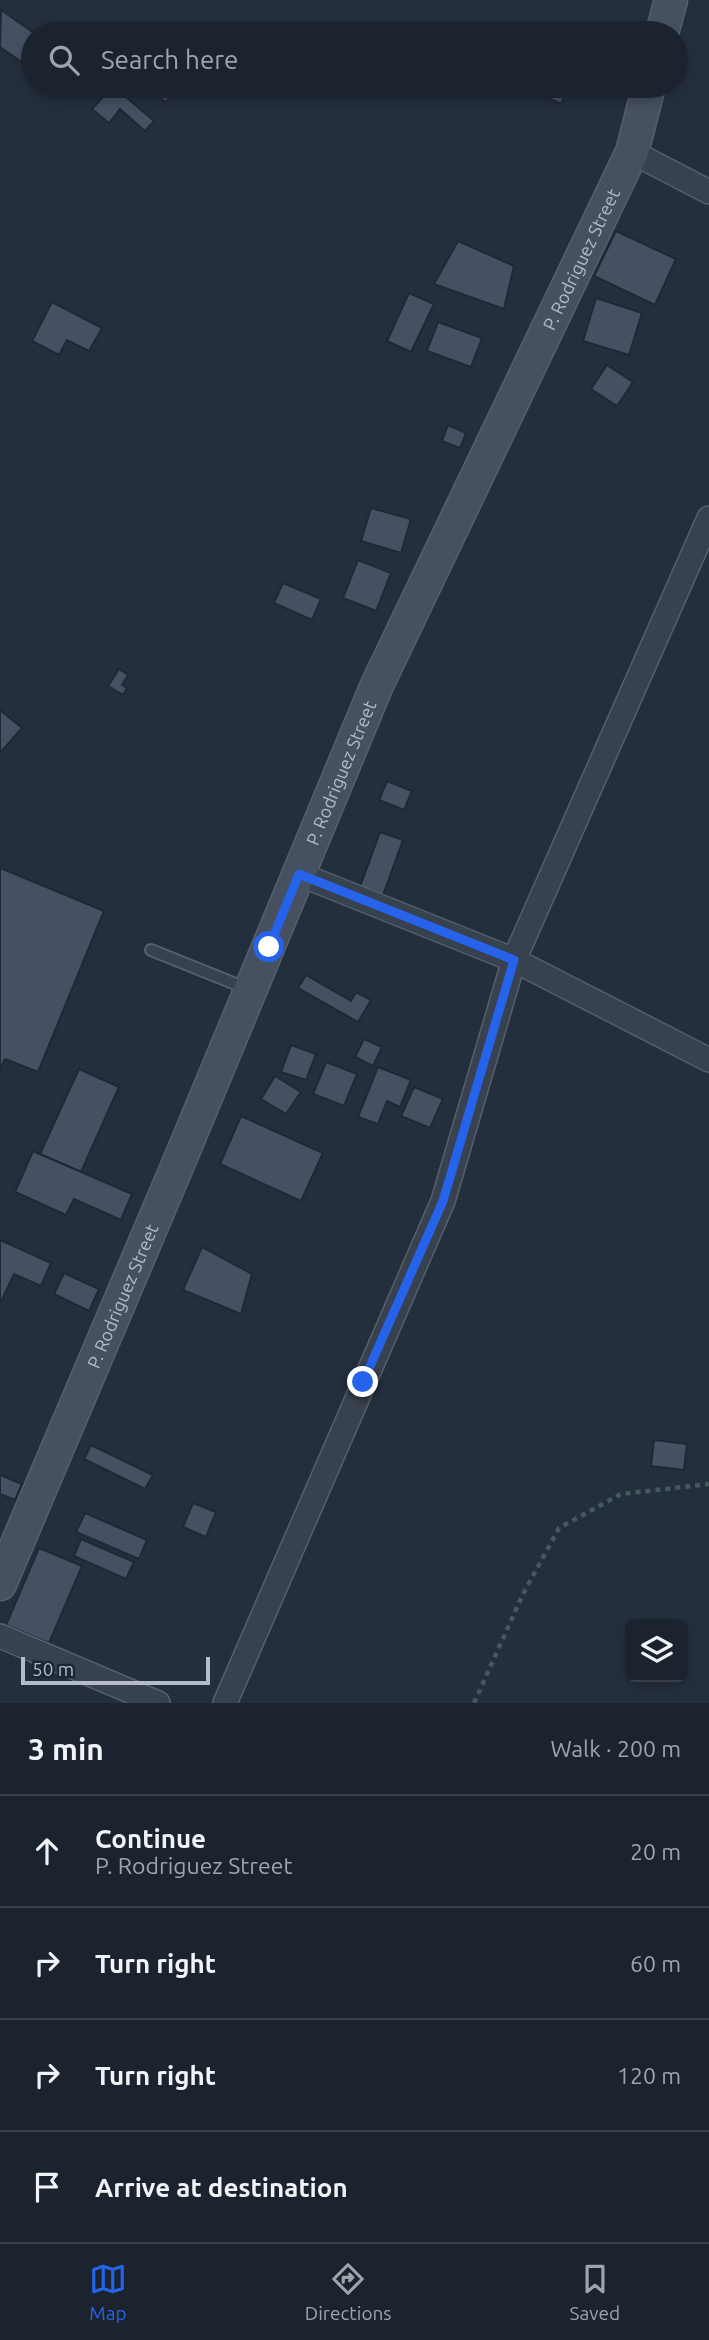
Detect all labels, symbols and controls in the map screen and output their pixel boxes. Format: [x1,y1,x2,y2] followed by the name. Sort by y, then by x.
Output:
[21,21,688,98] search box
[45,41,83,79] icon: search
[101,45,238,74] text: Search here
[538,185,623,333] street label: P. Rodriguez Street
[302,697,380,848] street label: P. Rodriguez Street
[253,931,284,962] route start
[83,1221,162,1371] street label: P. Rodriguez Street
[347,1366,378,1397] route end
[625,1619,688,1682] map controls
[625,1619,688,1682] button: layers
[21,1654,210,1686] scale bar
[32,1658,74,1680] text: 50 m
[28,1732,104,1766] text: 3 min
[550,1736,681,1761] text: Walk · 200 m
[95,1824,206,1853] text: Continue
[28,1832,66,1870] icon: ahead
[630,1839,681,1864] text: 20 m
[95,1853,292,1878] text: P. Rodriguez Street
[28,1944,66,1982] icon: right
[95,1949,216,1978] text: Turn right
[630,1951,681,1976] text: 60 m
[28,2056,66,2094] icon: right
[95,2061,216,2090] text: Turn right
[617,2063,681,2088] text: 120 m
[28,2168,66,2206] icon: arrive
[95,2173,348,2202] text: Arrive at destination
[89,2260,127,2324] tab: Map
[305,2260,392,2324] tab: Directions
[569,2260,620,2324] tab: Saved

